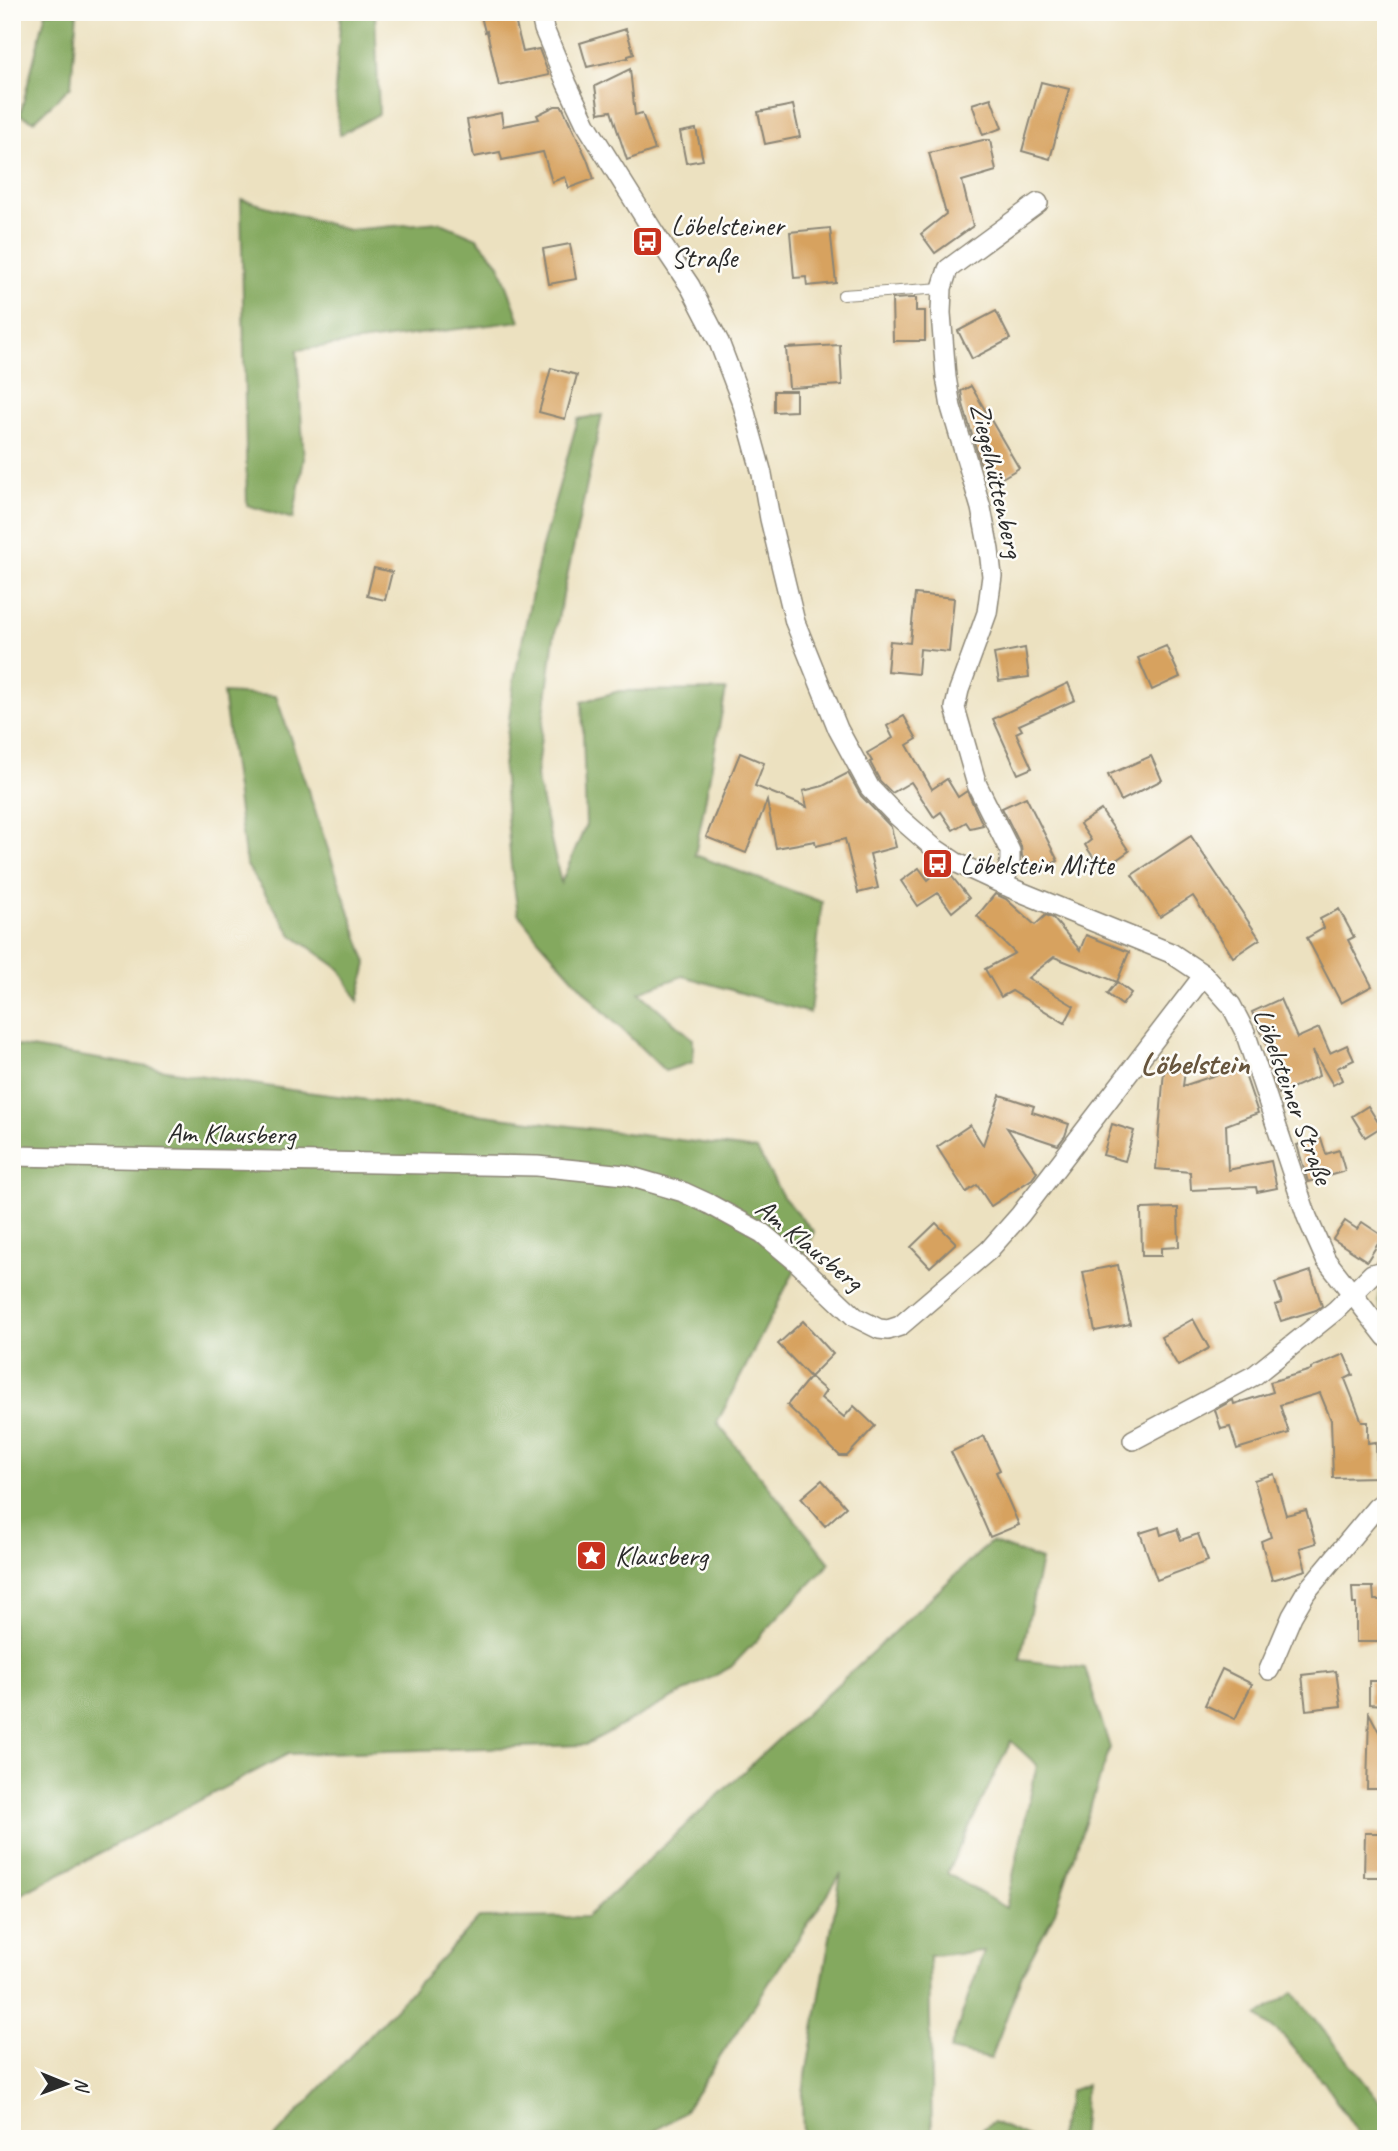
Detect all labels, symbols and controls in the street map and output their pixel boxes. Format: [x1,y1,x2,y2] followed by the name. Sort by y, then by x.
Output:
[671,208,786,275] place label: Löbelsteiner Straße
[631,224,665,258] bus stop icon: Löbelsteiner Straße
[963,400,1033,563] street label: Ziegelhüttenberg
[920,847,954,881] bus stop icon: Löbelstein Mitte
[960,847,1116,882] place label: Löbelstein Mitte
[1246,1003,1342,1191] street label: Löbelsteiner Straße
[1141,1043,1251,1084] district label: Löbelstein
[166,1115,298,1152] street label: Am Klausberg
[749,1190,872,1300] street label: Am Klausberg
[575,1538,609,1572] place icon: Klausberg
[615,1538,709,1573] place label: Klausberg
[32,2050,102,2120] north arrow
[70,2078,94,2094] text: N

